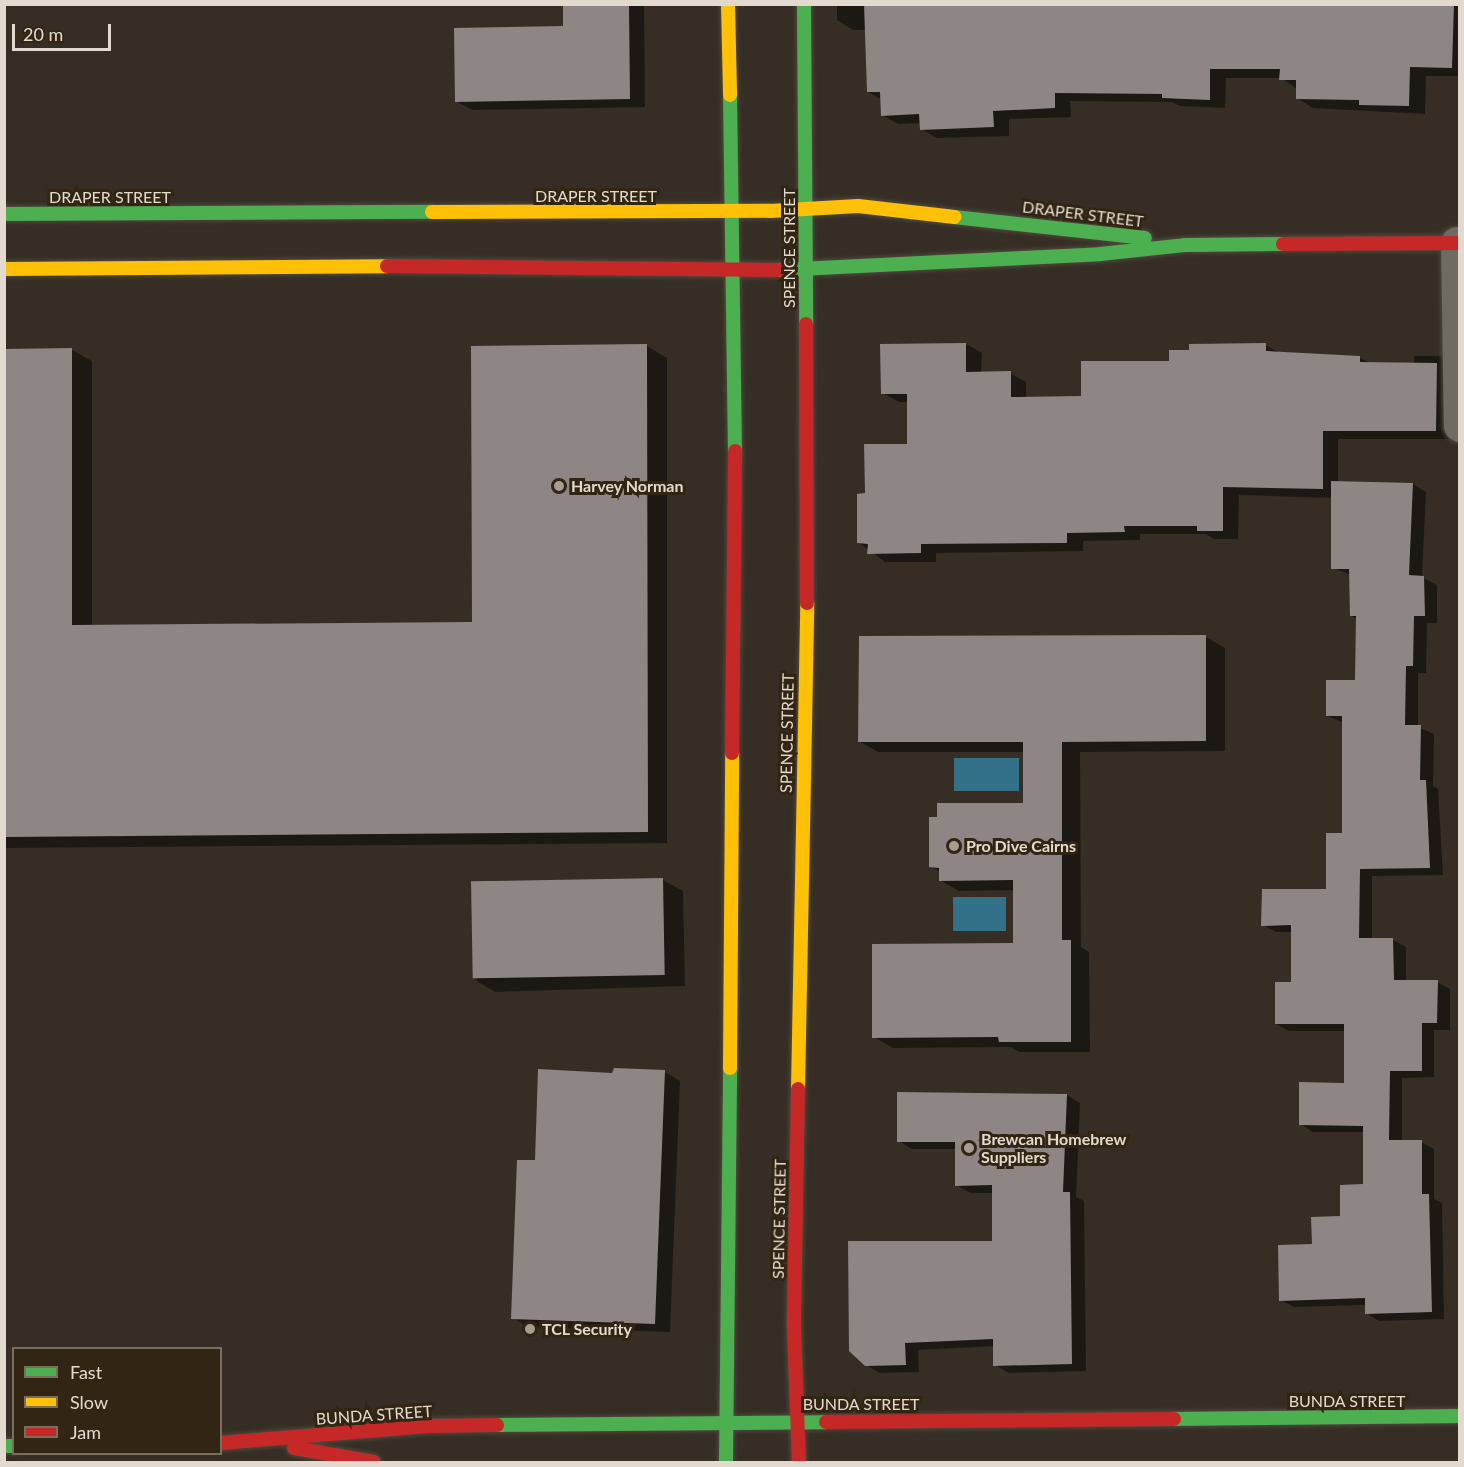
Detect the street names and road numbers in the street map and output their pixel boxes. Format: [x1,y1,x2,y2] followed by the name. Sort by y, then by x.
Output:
[535,186,657,206] street label: DRAPER STREET
[49,187,171,207] street label: DRAPER STREET
[779,188,799,308] street label: SPENCE STREET
[1021,197,1145,231] street label: DRAPER STREET
[776,673,798,793] street label: SPENCE STREET
[768,1159,790,1279] street label: SPENCE STREET
[1288,1391,1406,1411] street label: BUNDA STREET
[802,1394,920,1414] street label: BUNDA STREET
[315,1401,433,1429] street label: BUNDA STREET

